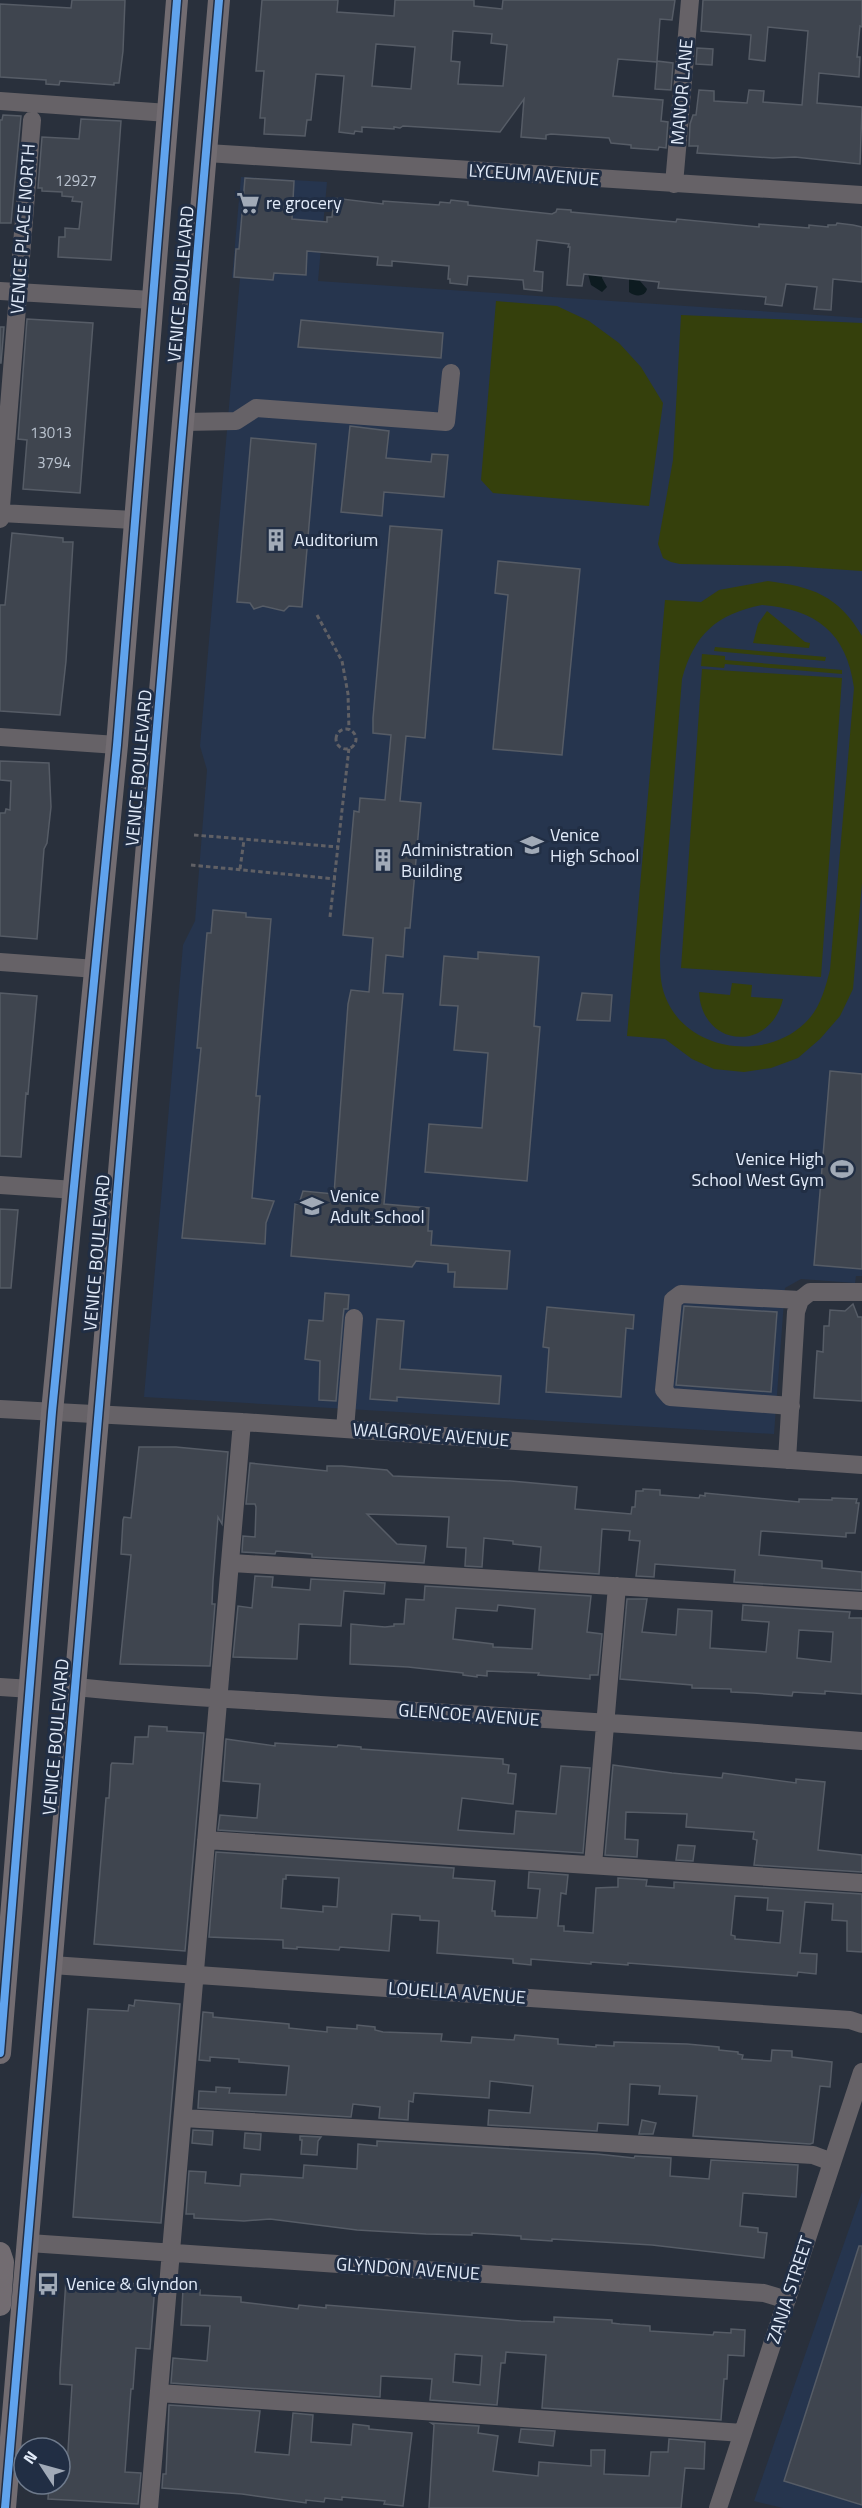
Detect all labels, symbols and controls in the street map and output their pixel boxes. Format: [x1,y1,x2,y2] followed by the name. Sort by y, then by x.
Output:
[663,38,700,146] street label: MANOR LANE
[3,143,42,315] street label: VENICE PLACE NORTH
[468,156,600,193] street label: LYCEUM AVENUE
[55,169,97,192] house number: 12927
[266,189,342,216] place label: re grocery
[235,190,261,216] supermarket icon: re grocery
[160,204,201,363] street label: VENICE BOULEVARD
[30,421,72,444] house number: 13013
[37,451,71,474] house number: 3794
[294,526,378,553] place label: Auditorium
[263,527,289,553] building icon: Auditorium
[118,688,159,847] street label: VENICE BOULEVARD
[550,821,639,869] place label: Venice High School
[519,832,545,858] school or university icon: Venice High School
[401,836,513,884] place label: Administration Building
[370,847,396,873] building icon: Administration Building
[692,1145,824,1193] place label: Venice High School West Gym
[829,1156,855,1182] sports icon: Venice High School West Gym
[76,1173,117,1332] street label: VENICE BOULEVARD
[330,1182,425,1230] place label: Venice Adult School
[299,1193,325,1219] school or university icon: Venice Adult School
[352,1416,510,1453] street label: WALGROVE AVENUE
[35,1657,76,1816] street label: VENICE BOULEVARD
[397,1696,541,1733] street label: GLENCOE AVENUE
[387,1974,527,2011] street label: LOUELLA AVENUE
[759,2232,820,2347] street label: ZANJA STREET
[335,2250,481,2287] street label: GLYNDON AVENUE
[66,2270,198,2297] place label: Venice & Glyndon
[35,2271,61,2297] bus stop icon: Venice & Glyndon
[12,2436,72,2496] north arrow
[17,2446,43,2469] text: N

